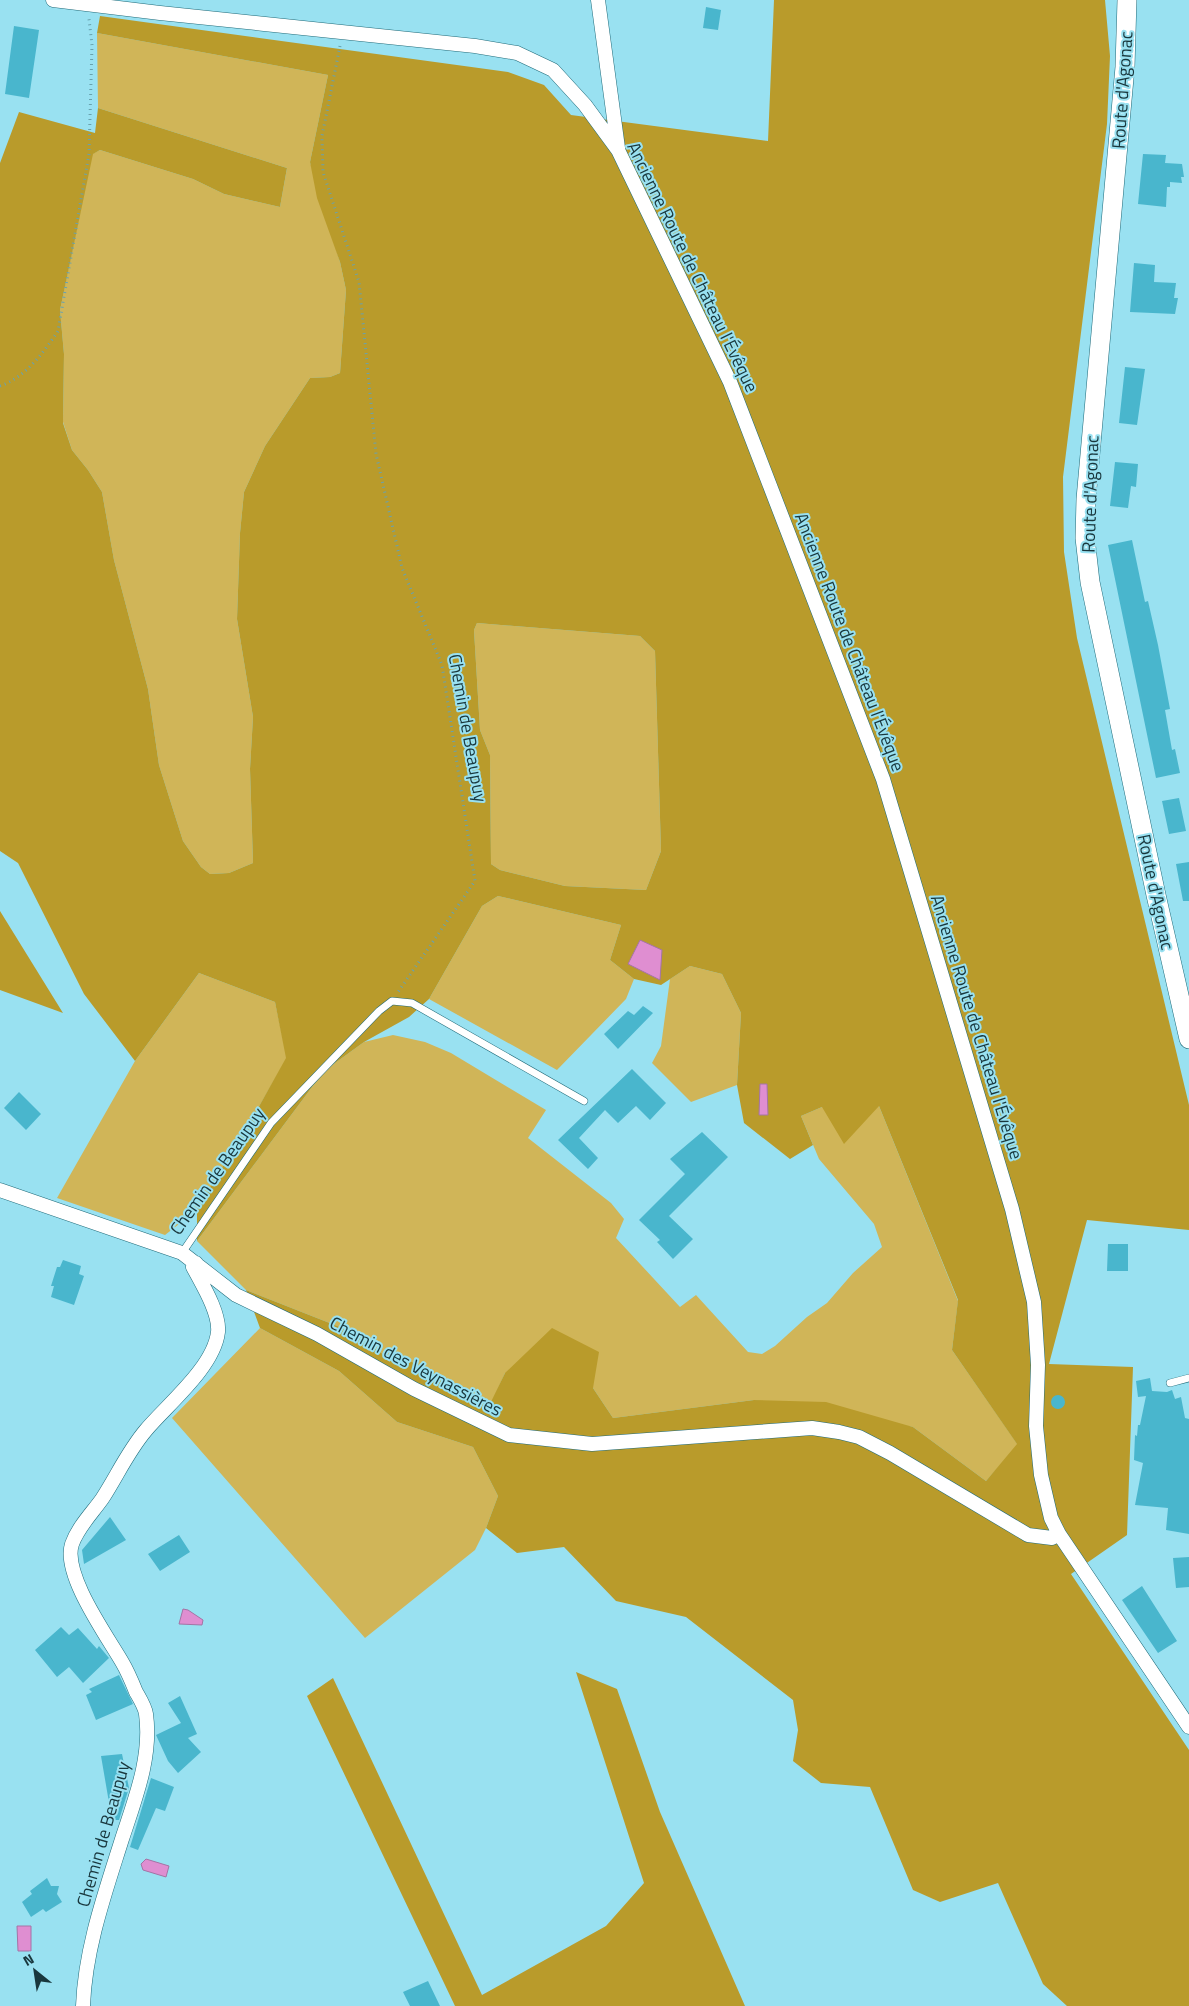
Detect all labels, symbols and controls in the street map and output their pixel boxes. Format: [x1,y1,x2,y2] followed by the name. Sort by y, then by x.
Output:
[1104,30,1140,150] street label: Route d'Agonac
[621,137,765,397] street label: Ancienne Route de Château l'Évêque
[1074,435,1106,553] street label: Route d'Agonac
[788,509,912,775] street label: Ancienne Route de Château l'Évêque
[442,652,494,805] street label: Chemin de Beaupuy
[1131,832,1181,953] street label: Route d'Agonac
[924,891,1030,1163] street label: Ancienne Route de Château l'Évêque
[163,1101,271,1240] street label: Chemin de Beaupuy
[325,1309,507,1423] street label: Chemin des Veynassières
[69,1758,137,1910] street label: Chemin de Beaupuy
[10,1946,60,1996] north arrow
[19,1948,38,1971] text: N

